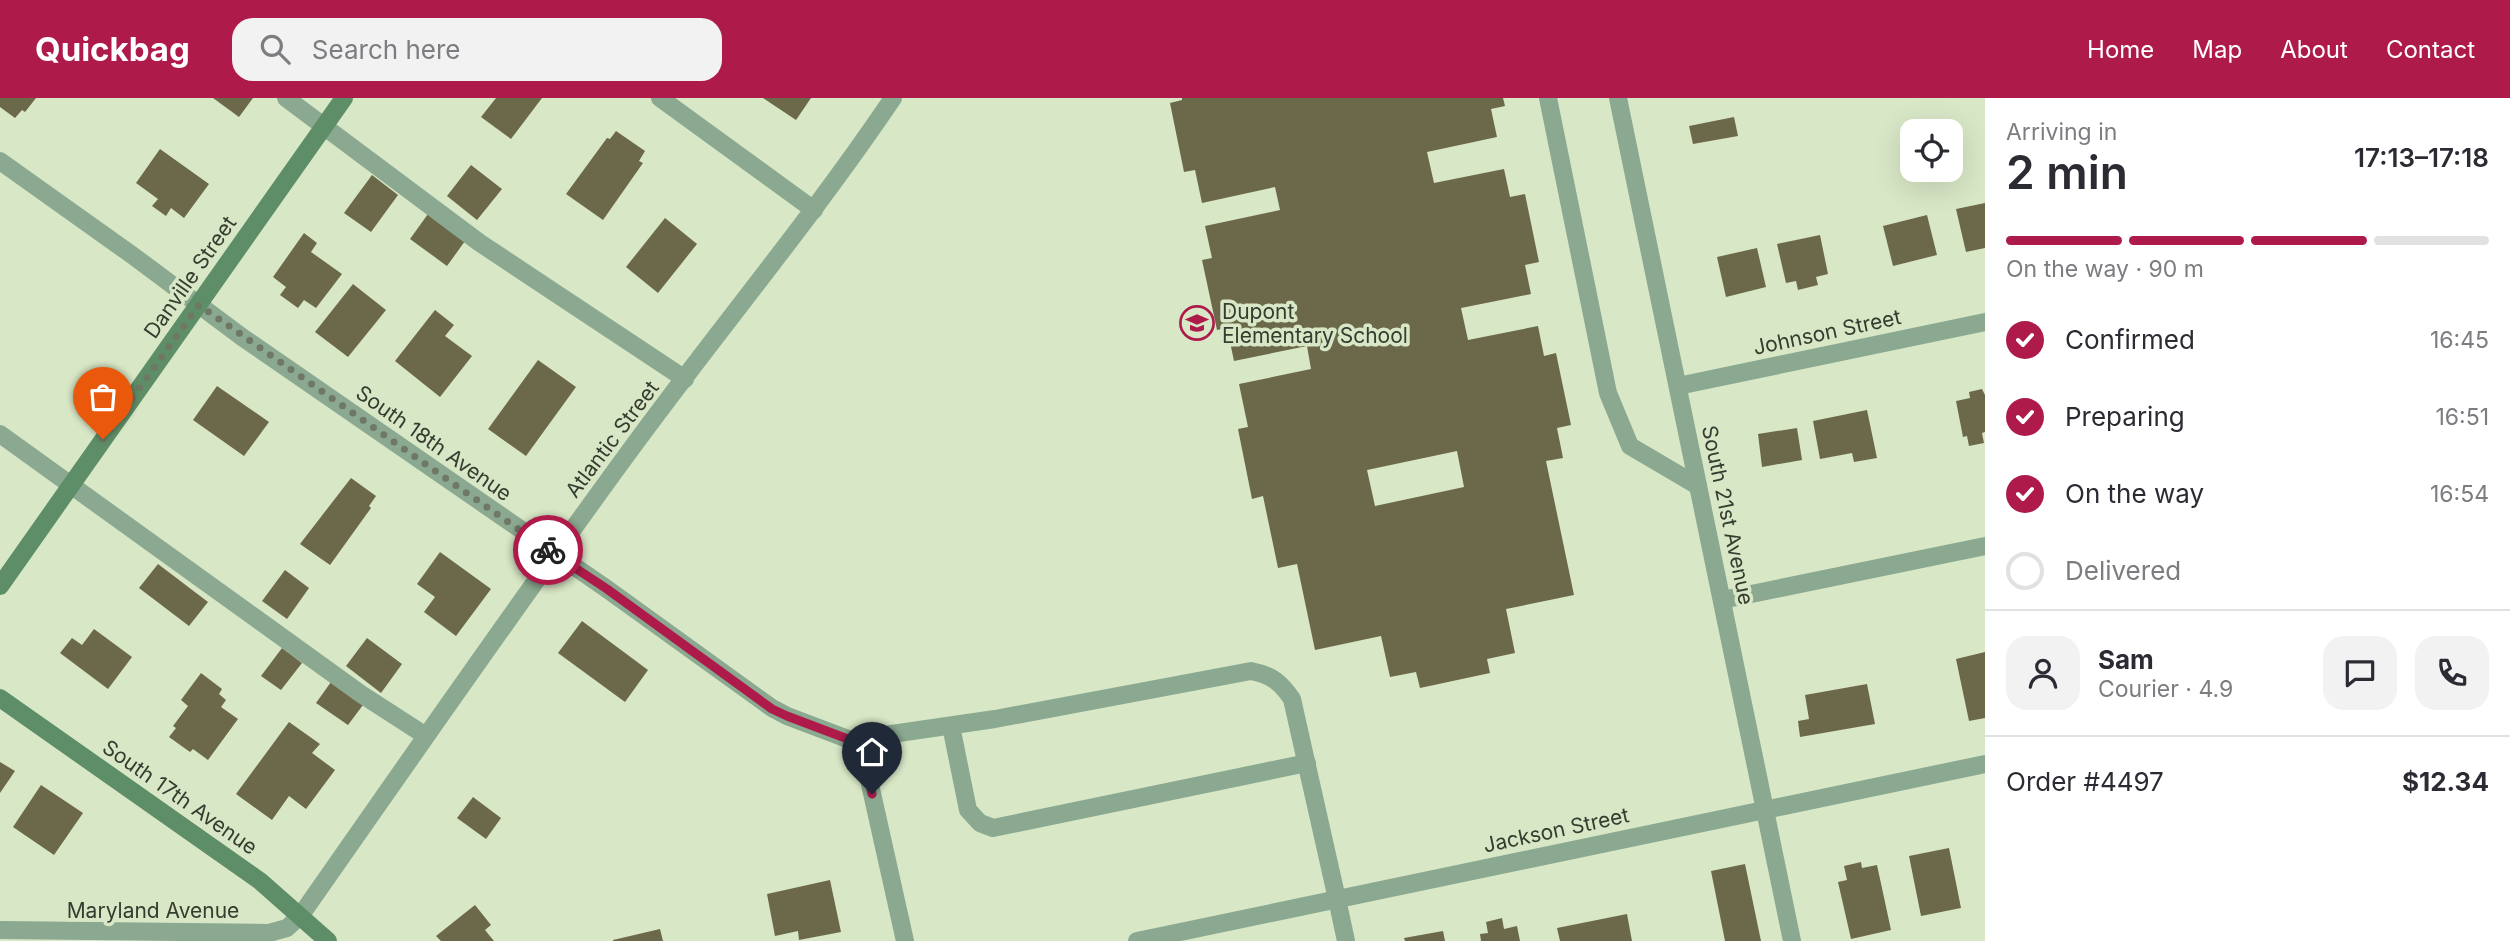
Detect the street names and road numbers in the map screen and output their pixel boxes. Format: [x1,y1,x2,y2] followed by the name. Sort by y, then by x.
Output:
[139,211,241,343] street label: Danville Street
[1751,304,1903,360] street label: Johnson Street
[560,376,664,502] street label: Atlantic Street
[351,380,517,506] street label: South 18th Avenue
[1697,423,1759,607] street label: South 21st Avenue
[98,734,262,860] street label: South 17th Avenue
[1481,802,1631,858] street label: Jackson Street
[67,898,239,923] street label: Maryland Avenue

